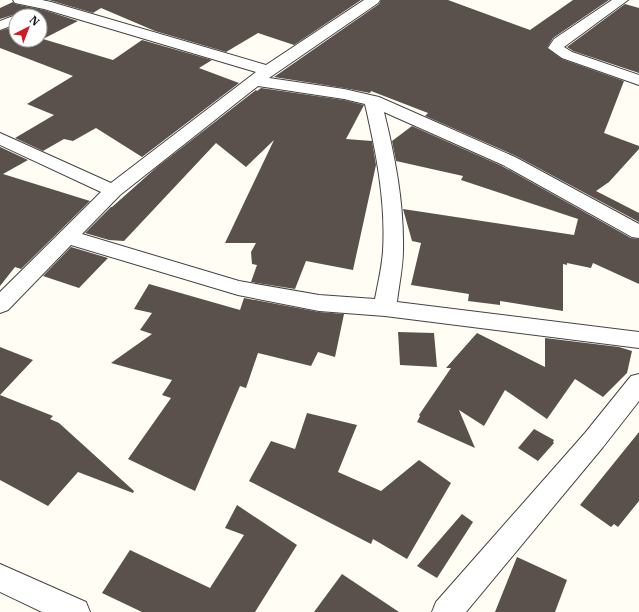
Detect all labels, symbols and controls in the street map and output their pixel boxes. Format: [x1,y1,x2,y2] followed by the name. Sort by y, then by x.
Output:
[8,8,48,48] north arrow
[27,12,43,29] text: N

